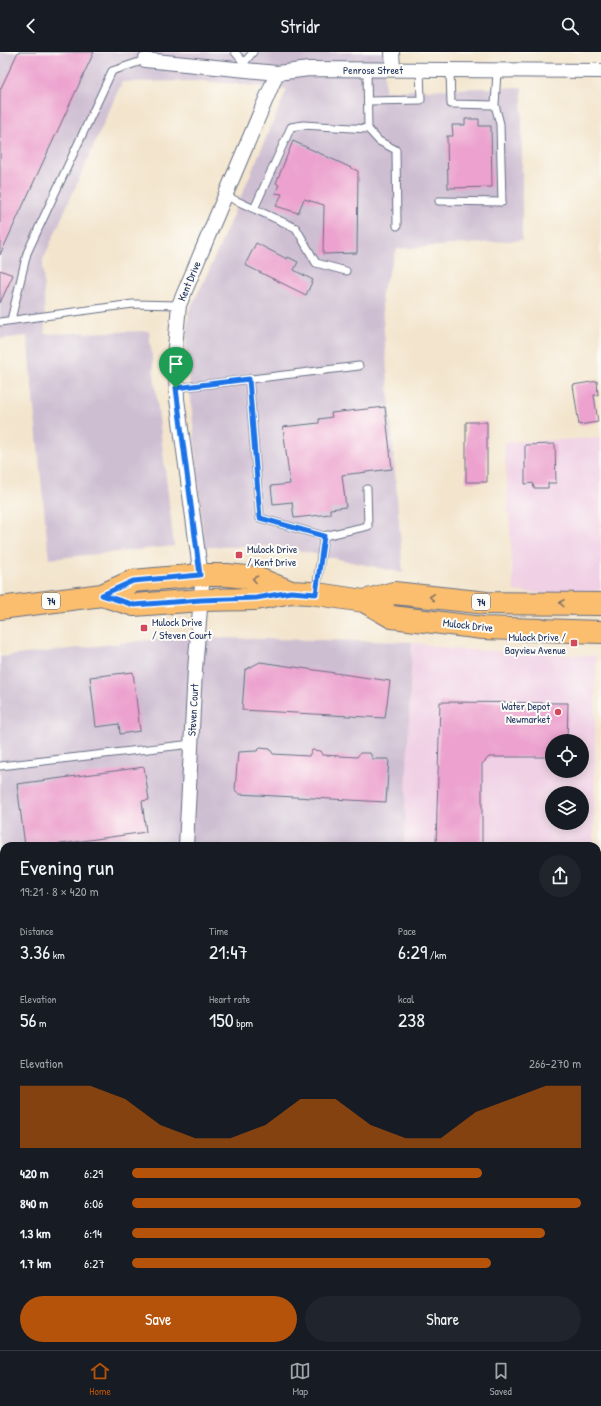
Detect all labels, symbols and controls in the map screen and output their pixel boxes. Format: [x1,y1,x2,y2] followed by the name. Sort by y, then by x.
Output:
[281,14,320,39] text: Stridr
[20,15,42,37] icon: back
[559,15,581,37] icon: search
[343,63,403,77] street label: Penrose Street
[174,258,204,303] street label: Kent Drive
[159,347,193,388] pin
[165,353,187,375] icon: arrive
[247,542,298,569] place label: Mulock Drive / Kent Drive
[234,550,244,560] marker: Mulock Drive / Kent Drive
[251,575,258,583] one-way arrow
[42,593,60,609] road number: 74
[429,593,435,602] one-way arrow
[472,594,490,610] road number: 74
[559,598,565,607] one-way arrow
[152,615,212,642] place label: Mulock Drive / Steven Court
[442,615,494,635] street label: Mulock Drive
[139,623,149,633] marker: Mulock Drive / Steven Court
[505,630,567,657] place label: Mulock Drive / Bayview Avenue
[569,638,579,648] marker: Mulock Drive / Bayview Avenue
[185,683,201,737] street label: Steven Court
[501,699,550,726] place label: Water Depot Newmarket
[553,707,563,717] marker: Water Depot Newmarket
[545,734,589,830] map controls
[545,734,589,778] button: locate
[545,786,589,830] button: layers
[20,852,114,882] text: Evening run
[539,855,581,897] button: share
[20,882,98,900] text: 19:21 · 8 × 420 m
[20,924,54,938] text: Distance
[209,924,228,938] text: Time
[398,924,416,938] text: Pace
[20,938,50,965] text: 3.36
[209,938,248,965] text: 21:47
[398,938,427,965] text: 6:29
[50,948,65,962] text: km
[427,948,447,962] text: /km
[20,992,57,1006] text: Elevation
[209,992,250,1006] text: Heart rate
[398,992,414,1006] text: kcal
[20,1006,36,1033] text: 56
[209,1006,234,1033] text: 150
[398,1006,425,1033] text: 238
[36,1016,46,1030] text: m
[234,1016,253,1030] text: bpm
[20,1054,63,1072] text: Elevation
[529,1054,581,1072] text: 266–270 m
[20,1164,49,1182] text: 420 m
[84,1164,103,1182] text: 6:29
[20,1194,48,1212] text: 840 m
[84,1194,103,1212] text: 6:06
[20,1224,51,1242] text: 1.3 km
[84,1224,102,1242] text: 6:14
[20,1254,51,1272] text: 1.7 km
[84,1254,105,1272] text: 6:27
[20,1296,297,1342] button: Save
[305,1296,581,1342] button: Share
[89,1360,111,1398] tab: Home
[289,1360,311,1398] tab: Map
[489,1360,512,1398] tab: Saved

